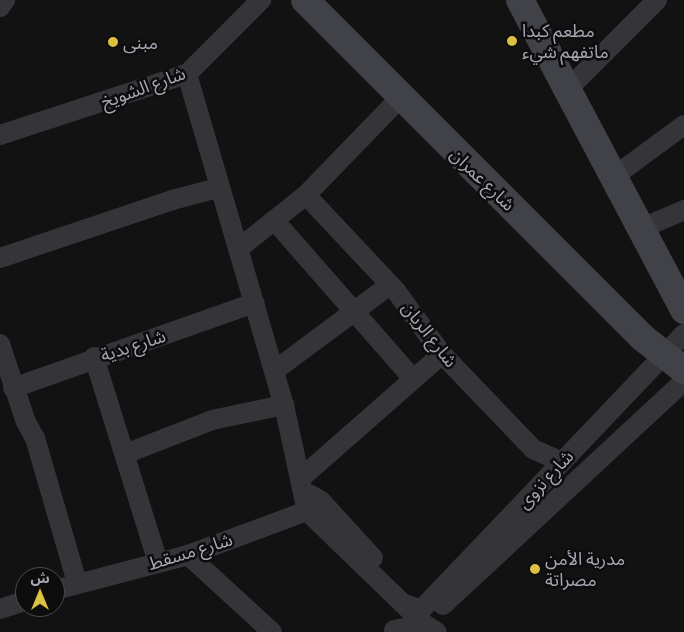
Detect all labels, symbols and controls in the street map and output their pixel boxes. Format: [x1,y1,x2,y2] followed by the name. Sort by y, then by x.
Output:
[522,20,609,62] place label: مطعم كبدا ماتفهم شيء
[123,31,158,53] place label: مبنى
[506,35,518,47] marker: مطعم كبدا ماتفهم شيء
[107,36,119,48] marker: مبنى
[98,62,188,112] street label: شارع الشويخ
[446,143,520,215] street label: شارع عمران
[398,297,462,371] street label: شارع الريان
[98,324,168,366] street label: شارع بدية
[512,445,578,513] street label: شارع نزوى
[145,528,235,574] street label: شارع مسقط
[545,548,625,590] place label: مدرية الأمن مصراتة
[529,563,541,575] marker: مدرية الأمن مصراتة
[15,567,65,617] north arrow
[30,568,50,587] text: ش

